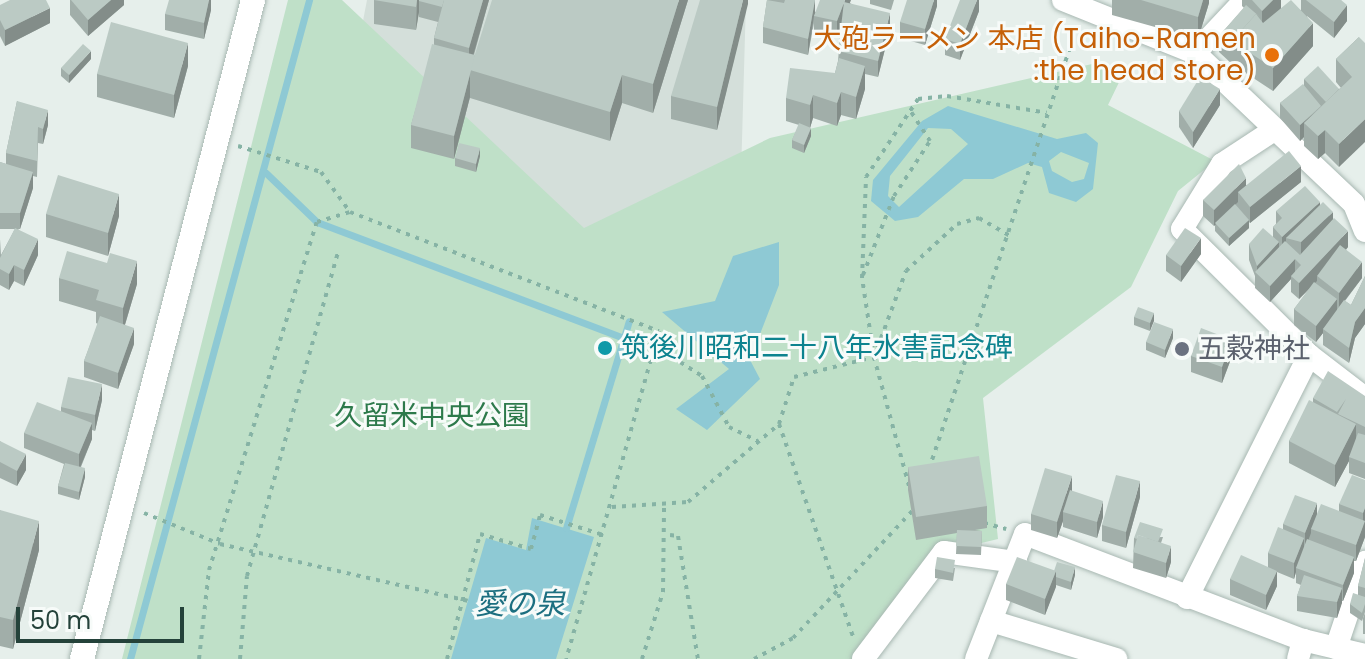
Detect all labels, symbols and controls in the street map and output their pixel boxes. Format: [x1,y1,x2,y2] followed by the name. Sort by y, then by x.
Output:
[812,22,1256,88] place label: 大砲ラーメン 本店 (Taiho-Ramen :the head store)
[1263,46,1281,64] marker: 大砲ラーメン 本店 (Taiho-Ramen :the head store)
[621,331,1013,365] place label: 筑後川昭和二十八年水害記念碑
[1198,332,1310,366] place label: 五穀神社
[596,339,614,357] marker: 筑後川昭和二十八年水害記念碑
[1173,340,1191,358] marker: 五穀神社
[334,399,530,433] park label: 久留米中央公園
[475,586,565,622] water label: 愛の泉
[20,591,188,641] scale bar
[30,604,91,637] text: 50 m

